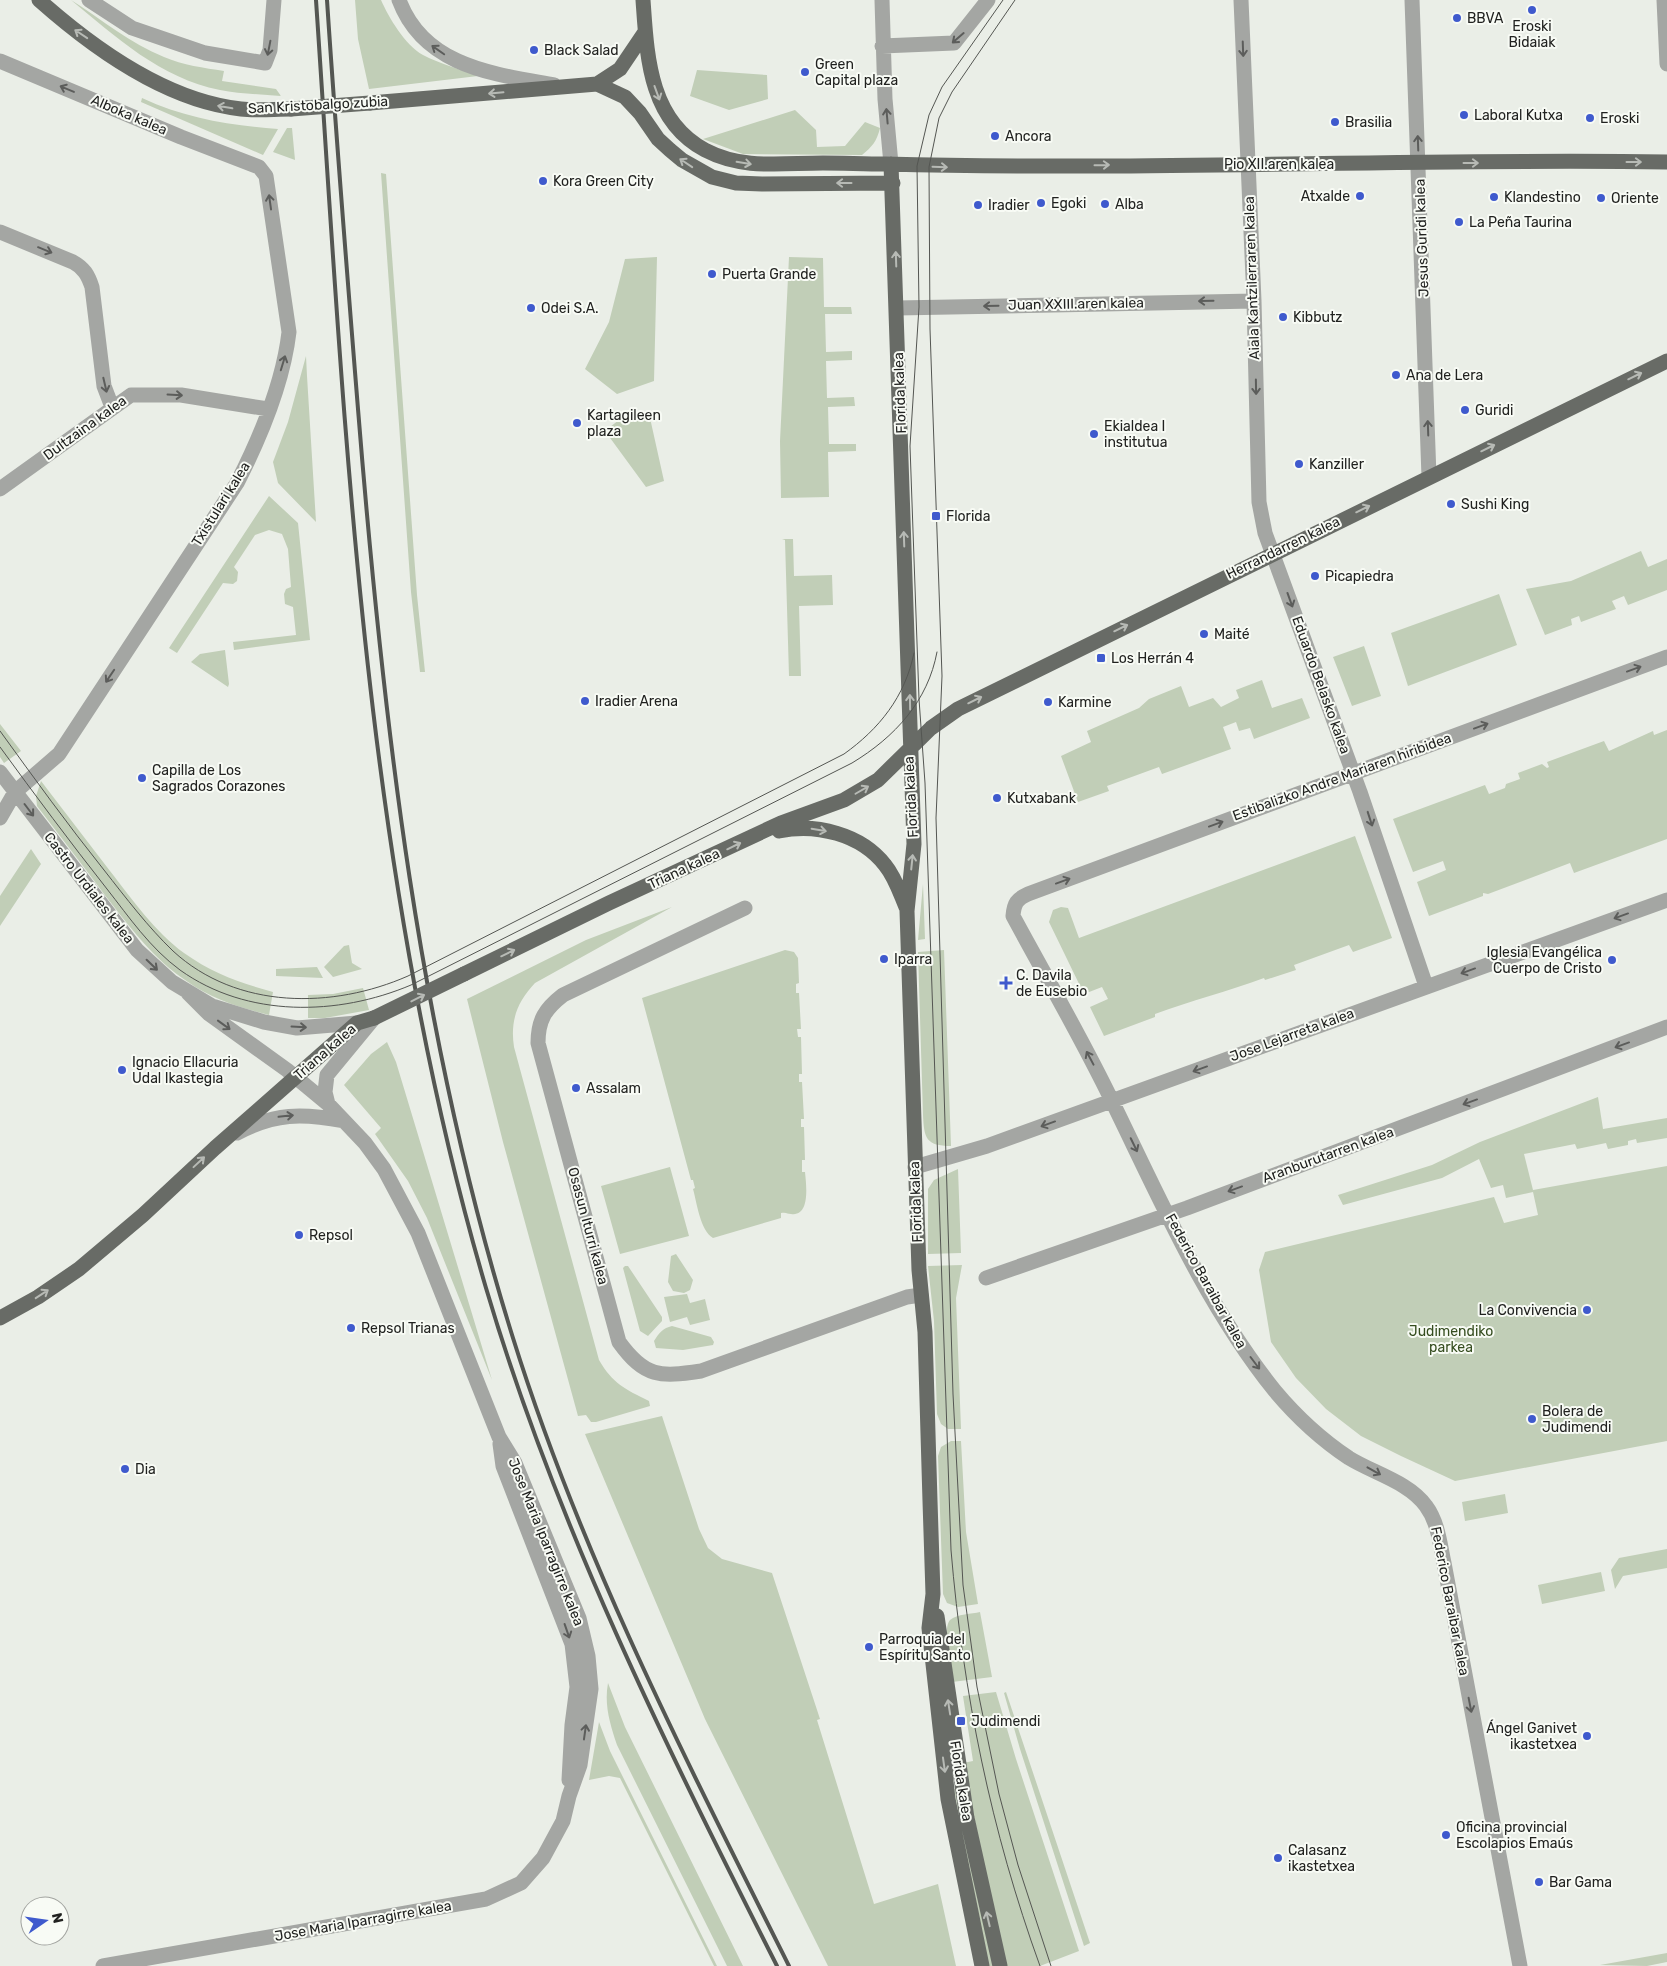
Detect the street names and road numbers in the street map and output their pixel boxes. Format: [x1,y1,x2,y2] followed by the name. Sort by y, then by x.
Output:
[88,91,170,139] street label: Alboka kalea
[247,93,389,117] street label: San Kristobalgo zubia
[1224,156,1334,173] street label: Pio XII.aren kalea
[1411,179,1433,297] street label: Jesus Guridi kalea
[1241,196,1263,360] street label: Aiala Kantzilerraren kalea
[1008,294,1144,314] street label: Juan XXIII.aren kalea
[890,352,910,434] street label: Florida kalea
[40,392,130,464] street label: Dultzaina kalea
[188,459,254,549] street label: Txistulari kalea
[1223,513,1343,583] street label: Herrandarren kalea
[1288,614,1354,756] street label: Eduardo Belasko kalea
[1230,729,1454,825] street label: Estibalizko Andre Mariaren hiribidea
[900,756,922,838] street label: Florida kalea
[40,829,138,947] street label: Castro Urdiales kalea
[646,845,722,893] street label: Triana kalea
[1228,1005,1356,1065] street label: Jose Lejarreta kalea
[290,1020,360,1084] street label: Triana kalea
[1260,1123,1396,1187] street label: Aranburutarren kalea
[906,1161,926,1243] street label: Florida kalea
[564,1165,612,1287] street label: Osasun Iturri kalea
[1162,1211,1250,1351] street label: Federico Baraibar kalea
[505,1456,587,1628] street label: Jose Maria Iparragirre kalea
[1427,1525,1473,1677] street label: Federico Baraibar kalea
[946,1739,976,1823] street label: Florida kalea
[273,1897,453,1945] street label: Jose Maria Iparragirre kalea

